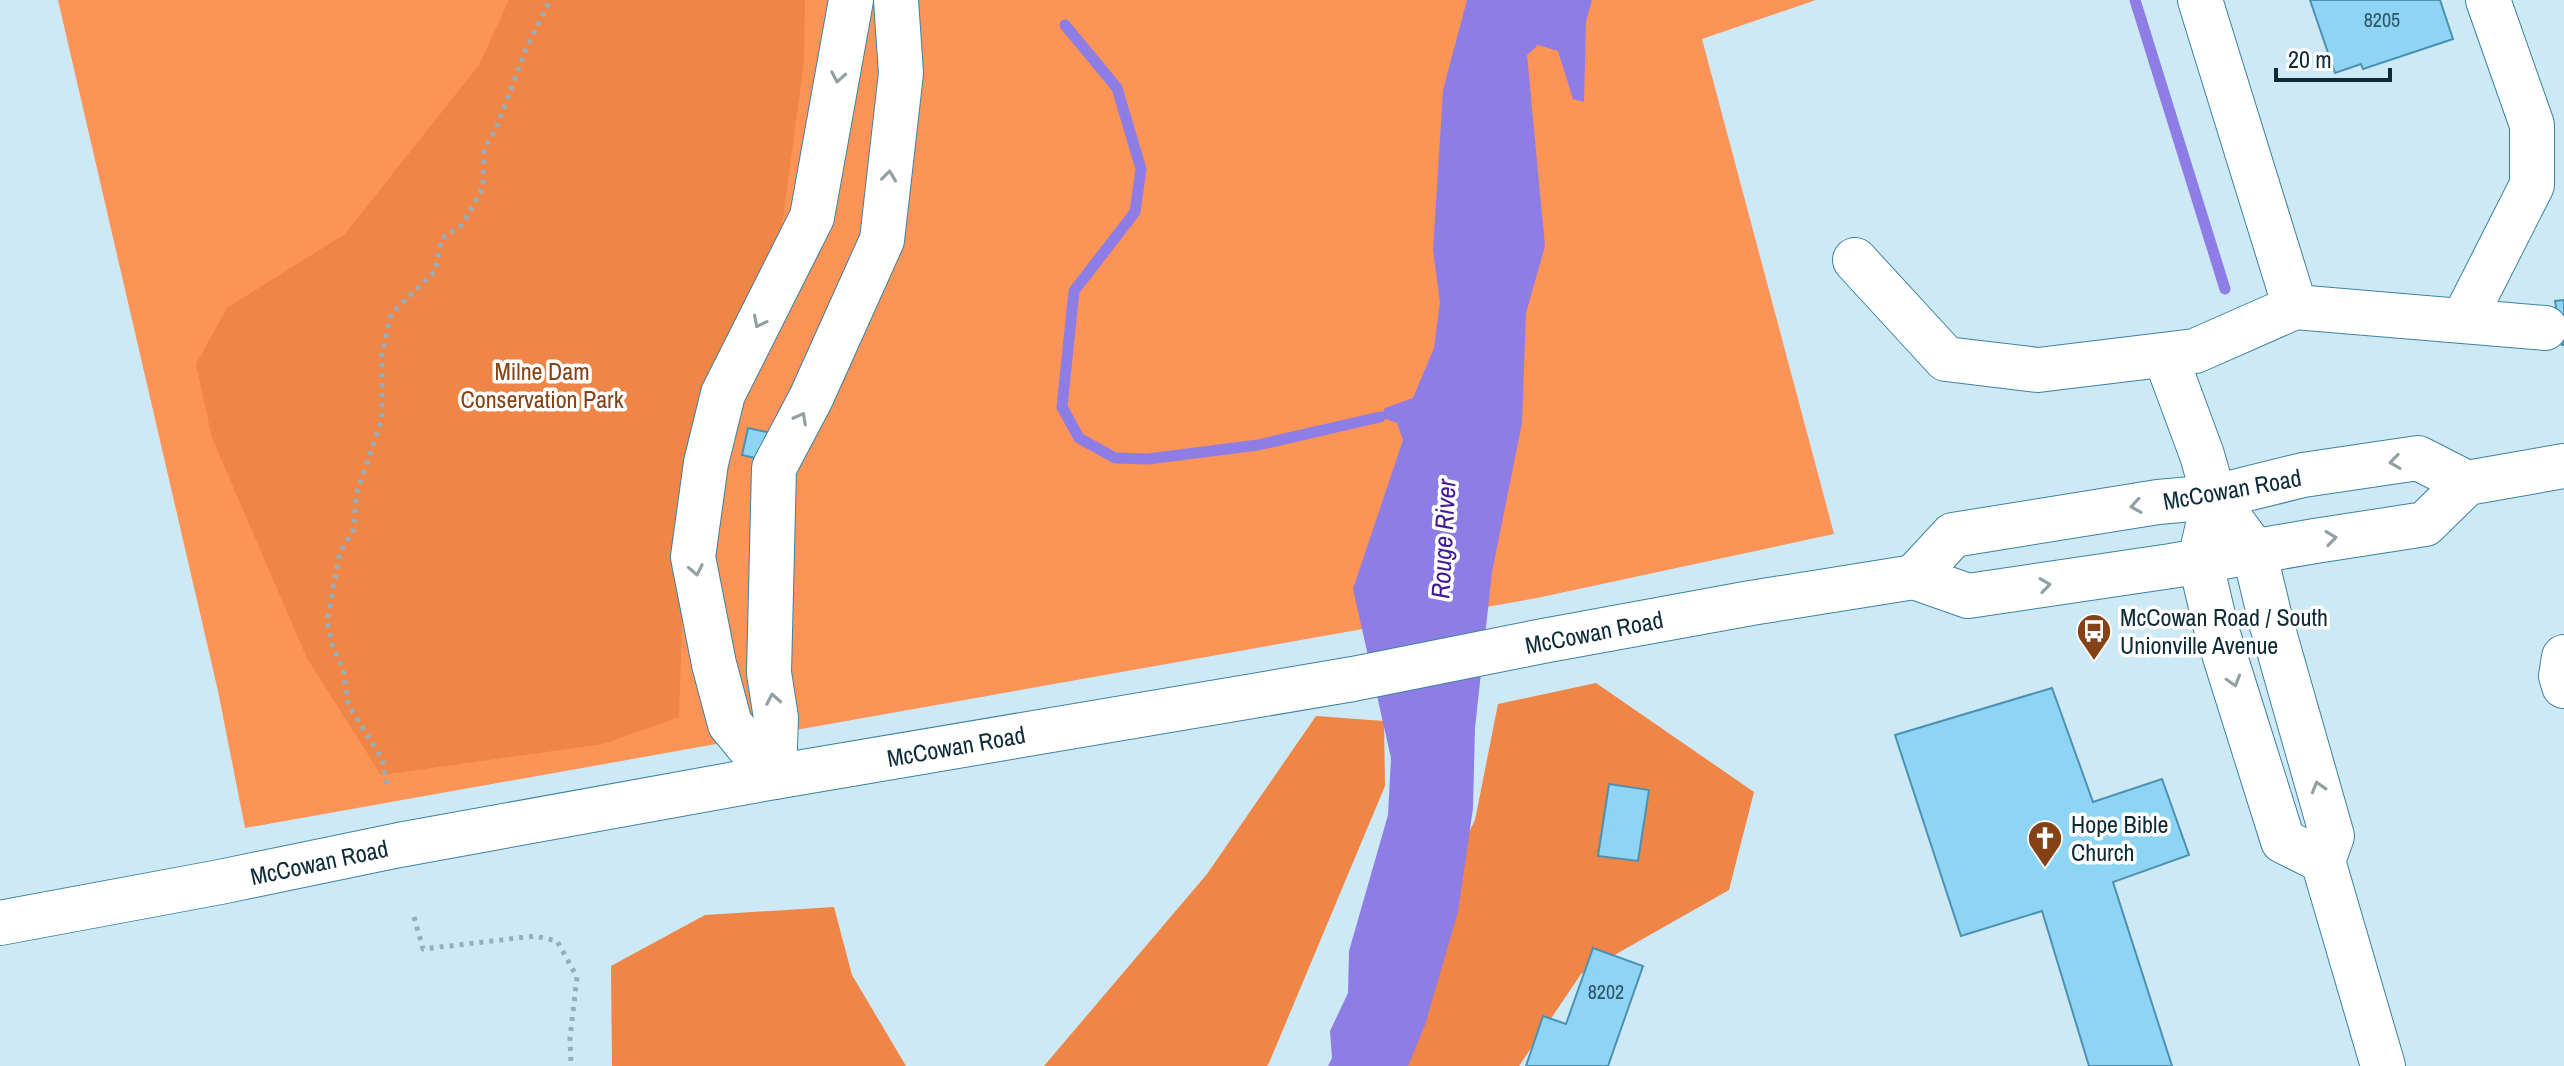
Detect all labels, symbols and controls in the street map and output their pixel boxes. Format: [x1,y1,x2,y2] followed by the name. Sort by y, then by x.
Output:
[2364,6,2400,33] house number: 8205
[2276,32,2390,82] scale bar
[2288,43,2332,75] text: 20 m
[830,70,847,84] one-way arrow
[880,169,897,183] one-way arrow
[754,314,769,329] one-way arrow
[461,355,624,415] park label: Milne Dam Conservation Park
[791,412,806,426] one-way arrow
[2389,453,2402,470] one-way arrow
[2160,461,2304,517] street label: McCowan Road
[1422,477,1464,600] water label: Rouge River
[2129,497,2143,514] one-way arrow
[2325,530,2338,547] one-way arrow
[687,563,704,577] one-way arrow
[2038,577,2052,594] one-way arrow
[2120,601,2328,661] place label: McCowan Road / South Unionville Avenue
[1522,603,1666,661] street label: McCowan Road
[2075,612,2113,662] bus stop icon: McCowan Road / South Unionville Avenue
[2225,674,2241,687] one-way arrow
[766,692,783,706] one-way arrow
[884,718,1028,774] street label: McCowan Road
[2311,780,2327,794] one-way arrow
[2071,808,2168,868] place label: Hope Bible Church
[2026,819,2064,869] church icon: Hope Bible Church
[247,832,391,892] street label: McCowan Road
[1588,978,1624,1005] house number: 8202

